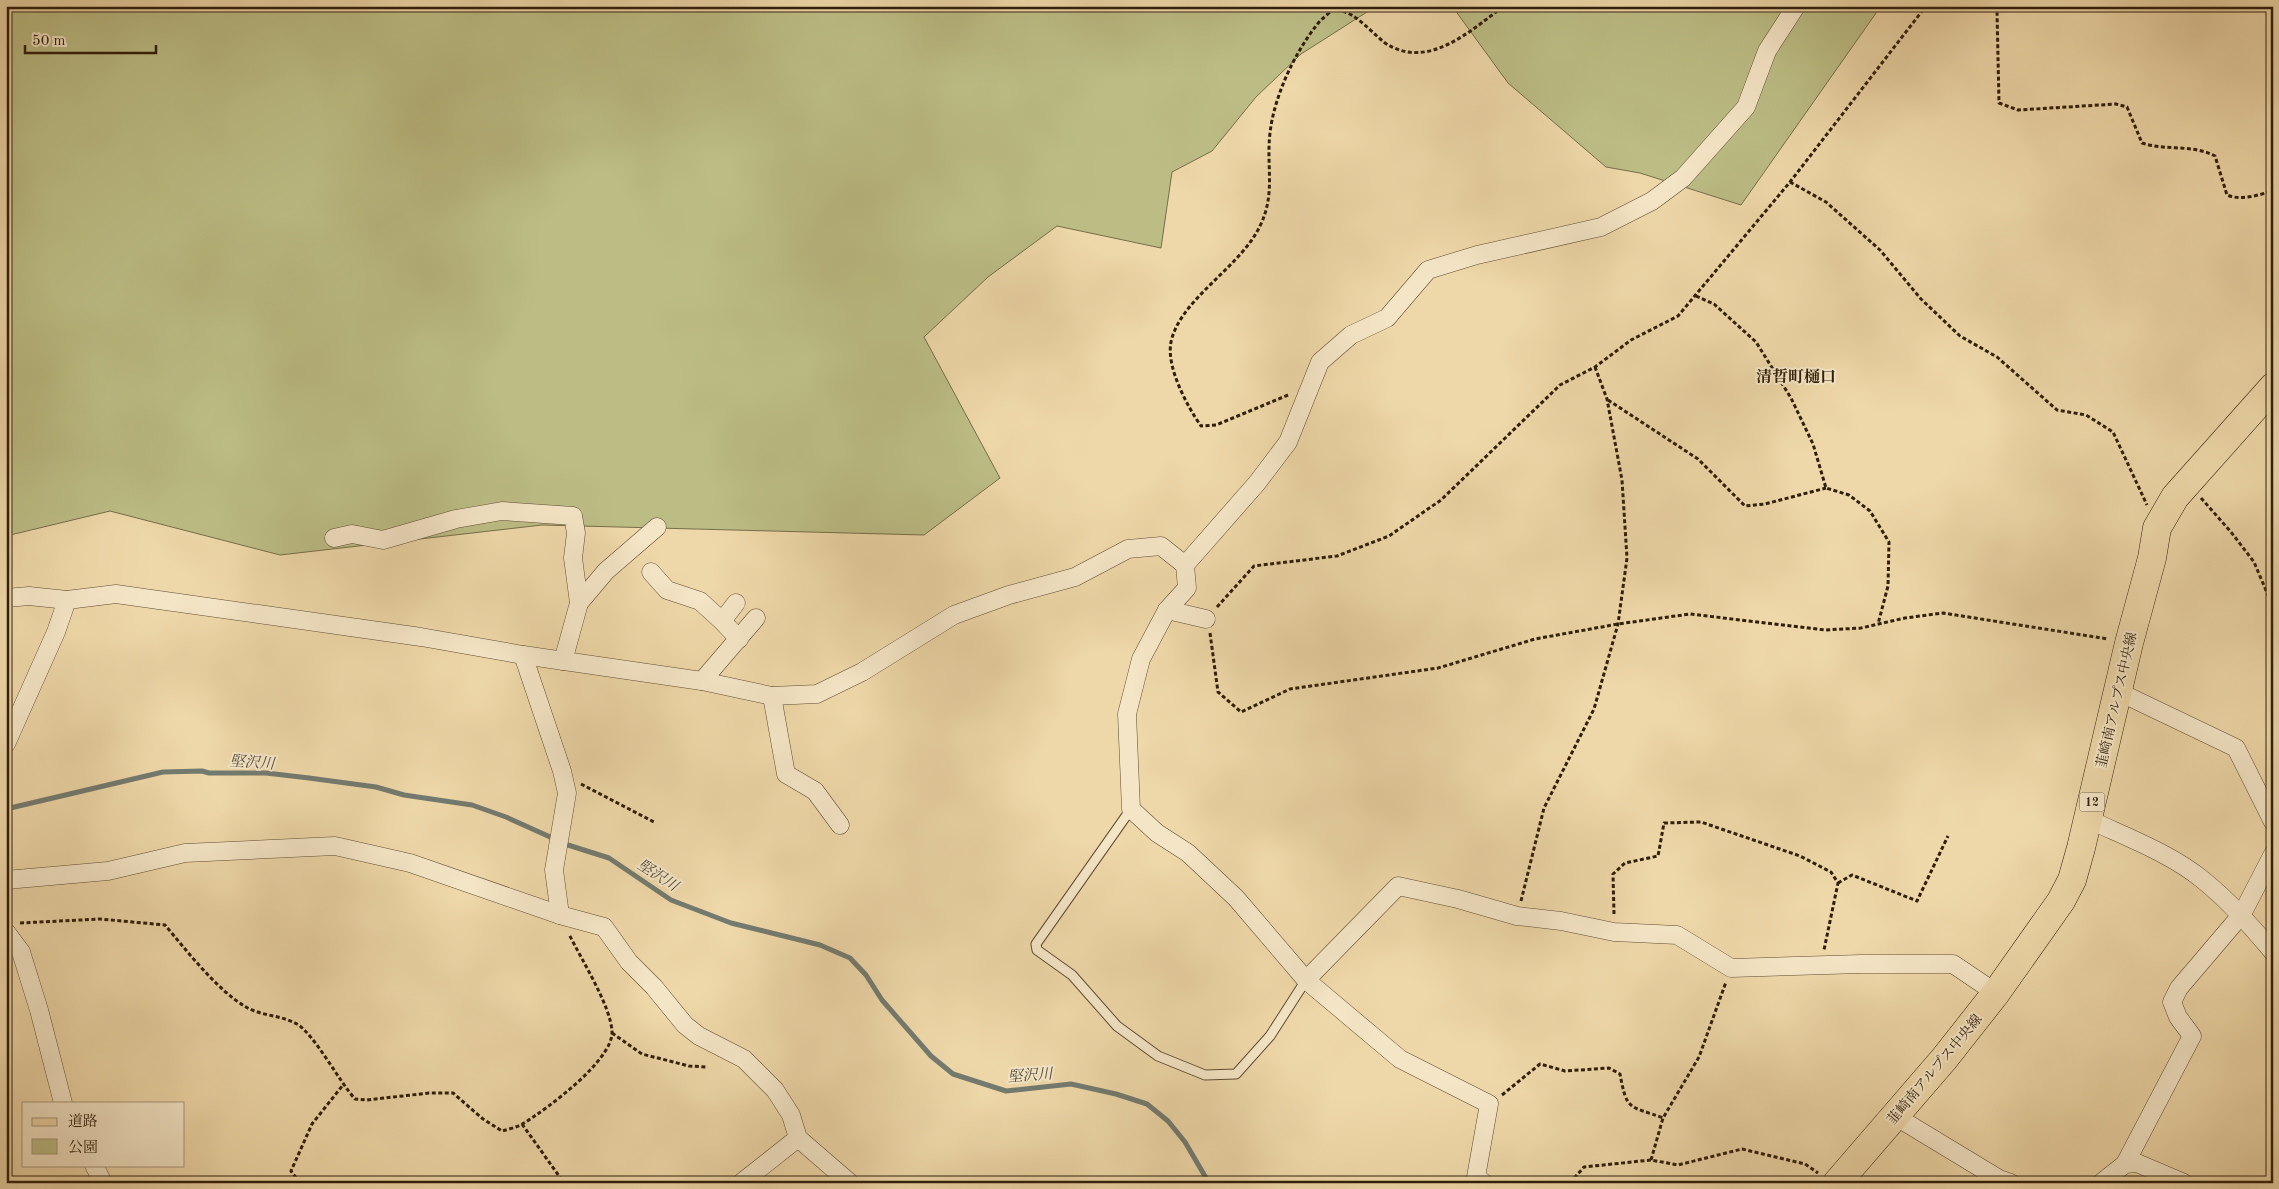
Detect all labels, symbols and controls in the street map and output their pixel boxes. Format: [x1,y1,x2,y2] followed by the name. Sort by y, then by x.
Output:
[25,22,156,54] scale bar
[32,34,66,49] text: 50 m
[1756,368,1836,386] district label: 清哲町樋口
[2094,631,2139,769] street label: 韮崎南アルプス中央線
[229,752,277,773] water label: 堅沢川
[2080,792,2104,812] road number: 12
[634,856,683,896] water label: 堅沢川
[1884,1011,1985,1127] street label: 韮崎南アルプス中央線
[1007,1065,1055,1086] water label: 堅沢川
[22,1102,185,1166] legend
[68,1113,98,1130] text: 道路
[68,1139,98,1156] text: 公園

